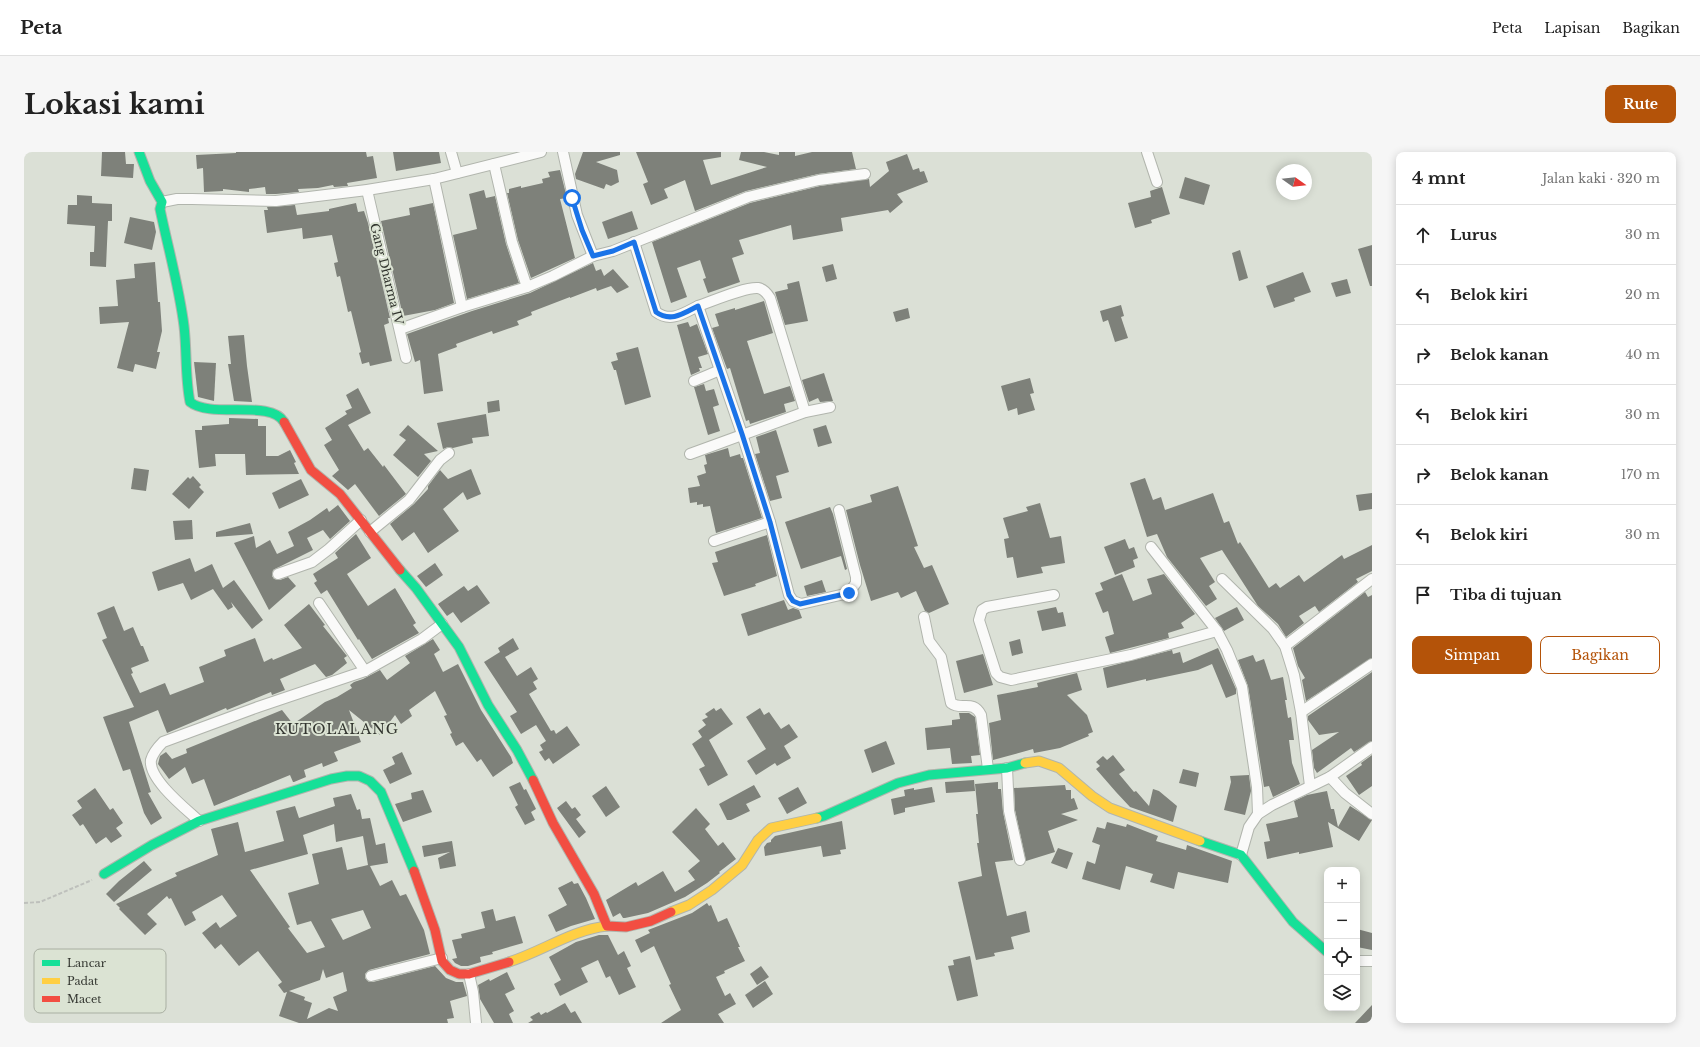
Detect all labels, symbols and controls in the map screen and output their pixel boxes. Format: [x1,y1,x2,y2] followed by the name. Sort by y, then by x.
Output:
[20,16,62,39] text: Peta
[1492,19,1522,37] text: Peta
[1544,19,1600,37] text: Lapisan
[1622,19,1680,37] text: Bagikan
[1605,85,1676,123] button: Rute
[24,87,205,122] text: Lokasi kami
[1276,164,1312,200] north arrow
[1412,168,1465,189] text: 4 mnt
[1542,170,1660,187] text: Jalan kaki · 320 m
[563,189,581,207] route start
[367,222,407,327] street label: Gang Dharma IV
[1412,224,1434,246] icon: ahead
[1450,225,1497,244] text: Lurus
[1625,226,1660,243] text: 30 m
[1412,284,1434,306] icon: left
[1450,285,1528,304] text: Belok kiri
[1625,286,1660,303] text: 20 m
[1412,344,1434,366] icon: right
[1450,345,1549,364] text: Belok kanan
[1625,346,1660,363] text: 40 m
[1412,404,1434,426] icon: left
[1450,405,1528,424] text: Belok kiri
[1625,406,1660,423] text: 30 m
[1412,464,1434,486] icon: right
[1450,465,1549,484] text: Belok kanan
[1621,466,1660,483] text: 170 m
[1412,524,1434,546] icon: left
[1450,525,1528,544] text: Belok kiri
[1625,526,1660,543] text: 30 m
[840,584,858,602] route end
[1412,584,1434,606] icon: arrive
[1450,585,1562,604] text: Tiba di tujuan
[1412,636,1532,674] button: Simpan
[1540,636,1660,674] button: Bagikan
[275,720,399,738] district label: KUTOLALANG
[1324,867,1360,1011] map controls
[1324,867,1360,903] button: +
[1324,903,1360,939] button: −
[1324,939,1360,975] button: locate
[34,949,166,1013] legend
[67,956,107,970] text: Lancar
[67,974,99,988] text: Padat
[1324,975,1360,1011] button: layers
[67,992,102,1006] text: Macet

